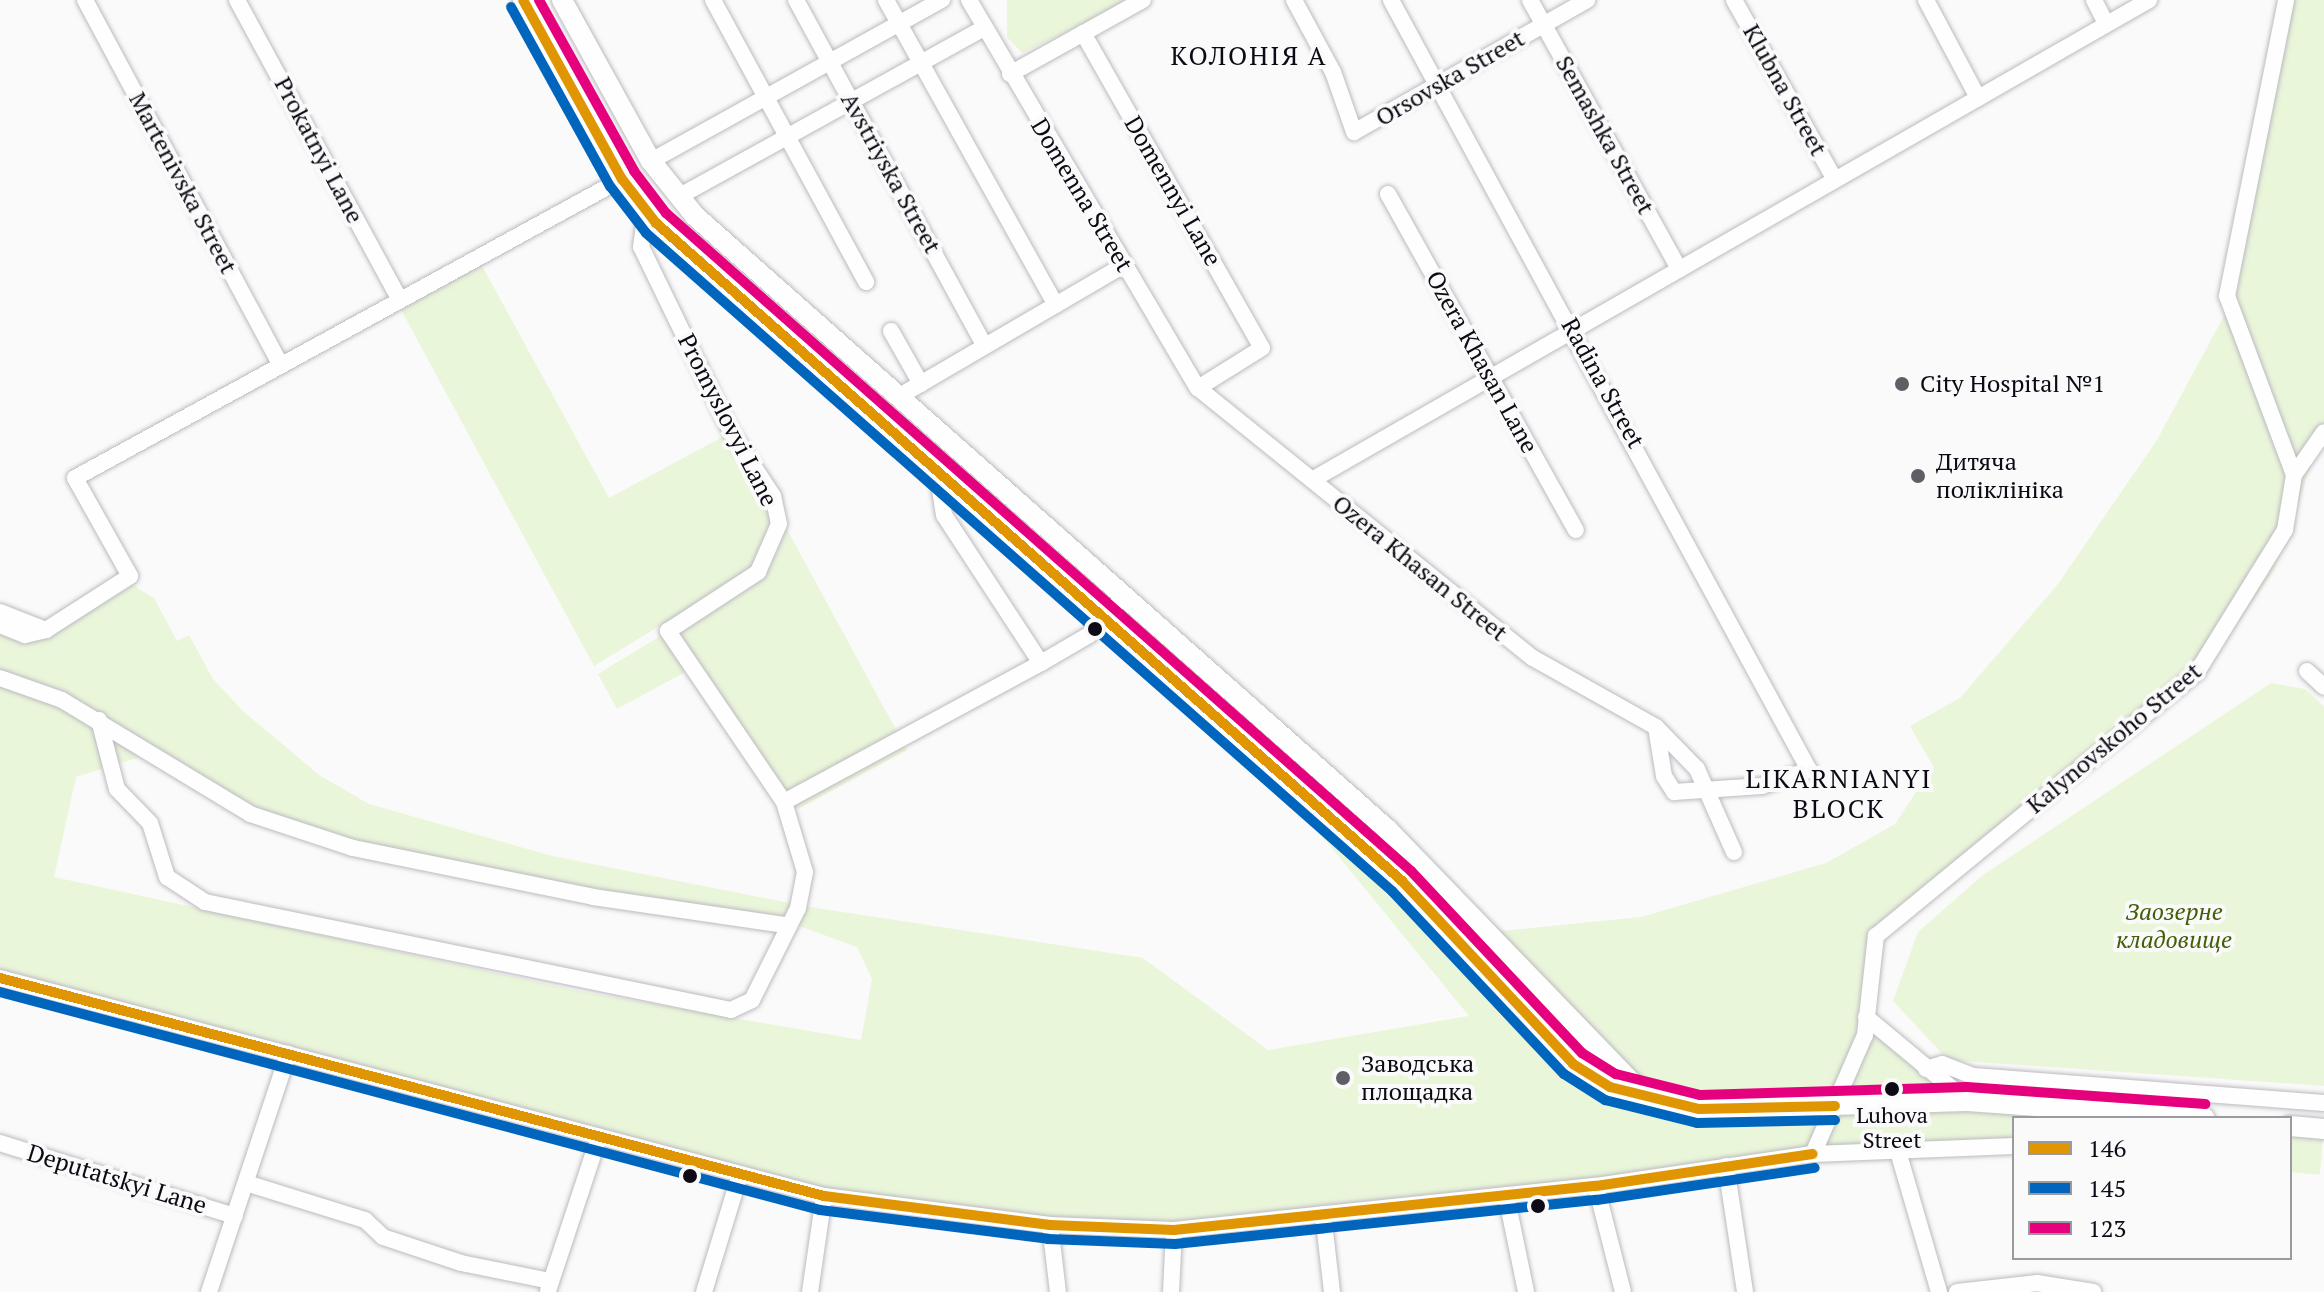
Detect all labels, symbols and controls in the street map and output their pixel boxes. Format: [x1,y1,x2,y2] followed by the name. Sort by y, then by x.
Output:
[1737,19,1833,161] street label: Klubna Street
[1370,24,1530,132] street label: Orsovska Street
[1170,40,1328,72] district label: КОЛОНІЯ А
[1550,51,1660,219] street label: Semashka Street
[268,72,370,228] street label: Prokatnyi Lane
[123,87,243,279] street label: Martenivska Street
[835,88,947,258] street label: Avstriyska Street
[1118,111,1228,271] street label: Domennyi Lane
[1025,113,1139,277] street label: Domenna Street
[1420,266,1544,458] street label: Ozera Khasan Lane
[1555,313,1651,453] street label: Radina Street
[672,329,784,511] street label: Promyslovyi Lane
[1920,370,2105,398] place label: City Hospital №1
[1891,373,1913,395] marker: City Hospital №1
[1936,448,2064,504] place label: Дитяча поліклініка
[1907,465,1929,487] marker: Дитяча поліклініка
[1327,489,1513,647] street label: Ozera Khasan Street
[1087,621,1103,637] unlabelled marker
[2021,657,2207,819] street label: Kalynovskoho Street
[1746,763,1932,824] district label: LIKARNIANYI BLOCK
[2116,898,2232,954] park label: Заозерне кладовище
[1361,1050,1474,1106] place label: Заводська площадка
[1332,1067,1354,1089] marker: Заводська площадка
[1884,1081,1900,1097] marker: Luhova Street
[1856,1101,1928,1152] place label: Luhova Street
[2012,1116,2292,1260] legend
[2088,1132,2126,1164] text: 146
[24,1138,210,1220] street label: Deputatskyi Lane
[682,1168,698,1184] unlabelled marker
[2088,1172,2126,1204] text: 145
[1530,1198,1546,1214] unlabelled marker
[2088,1212,2126,1244] text: 123

